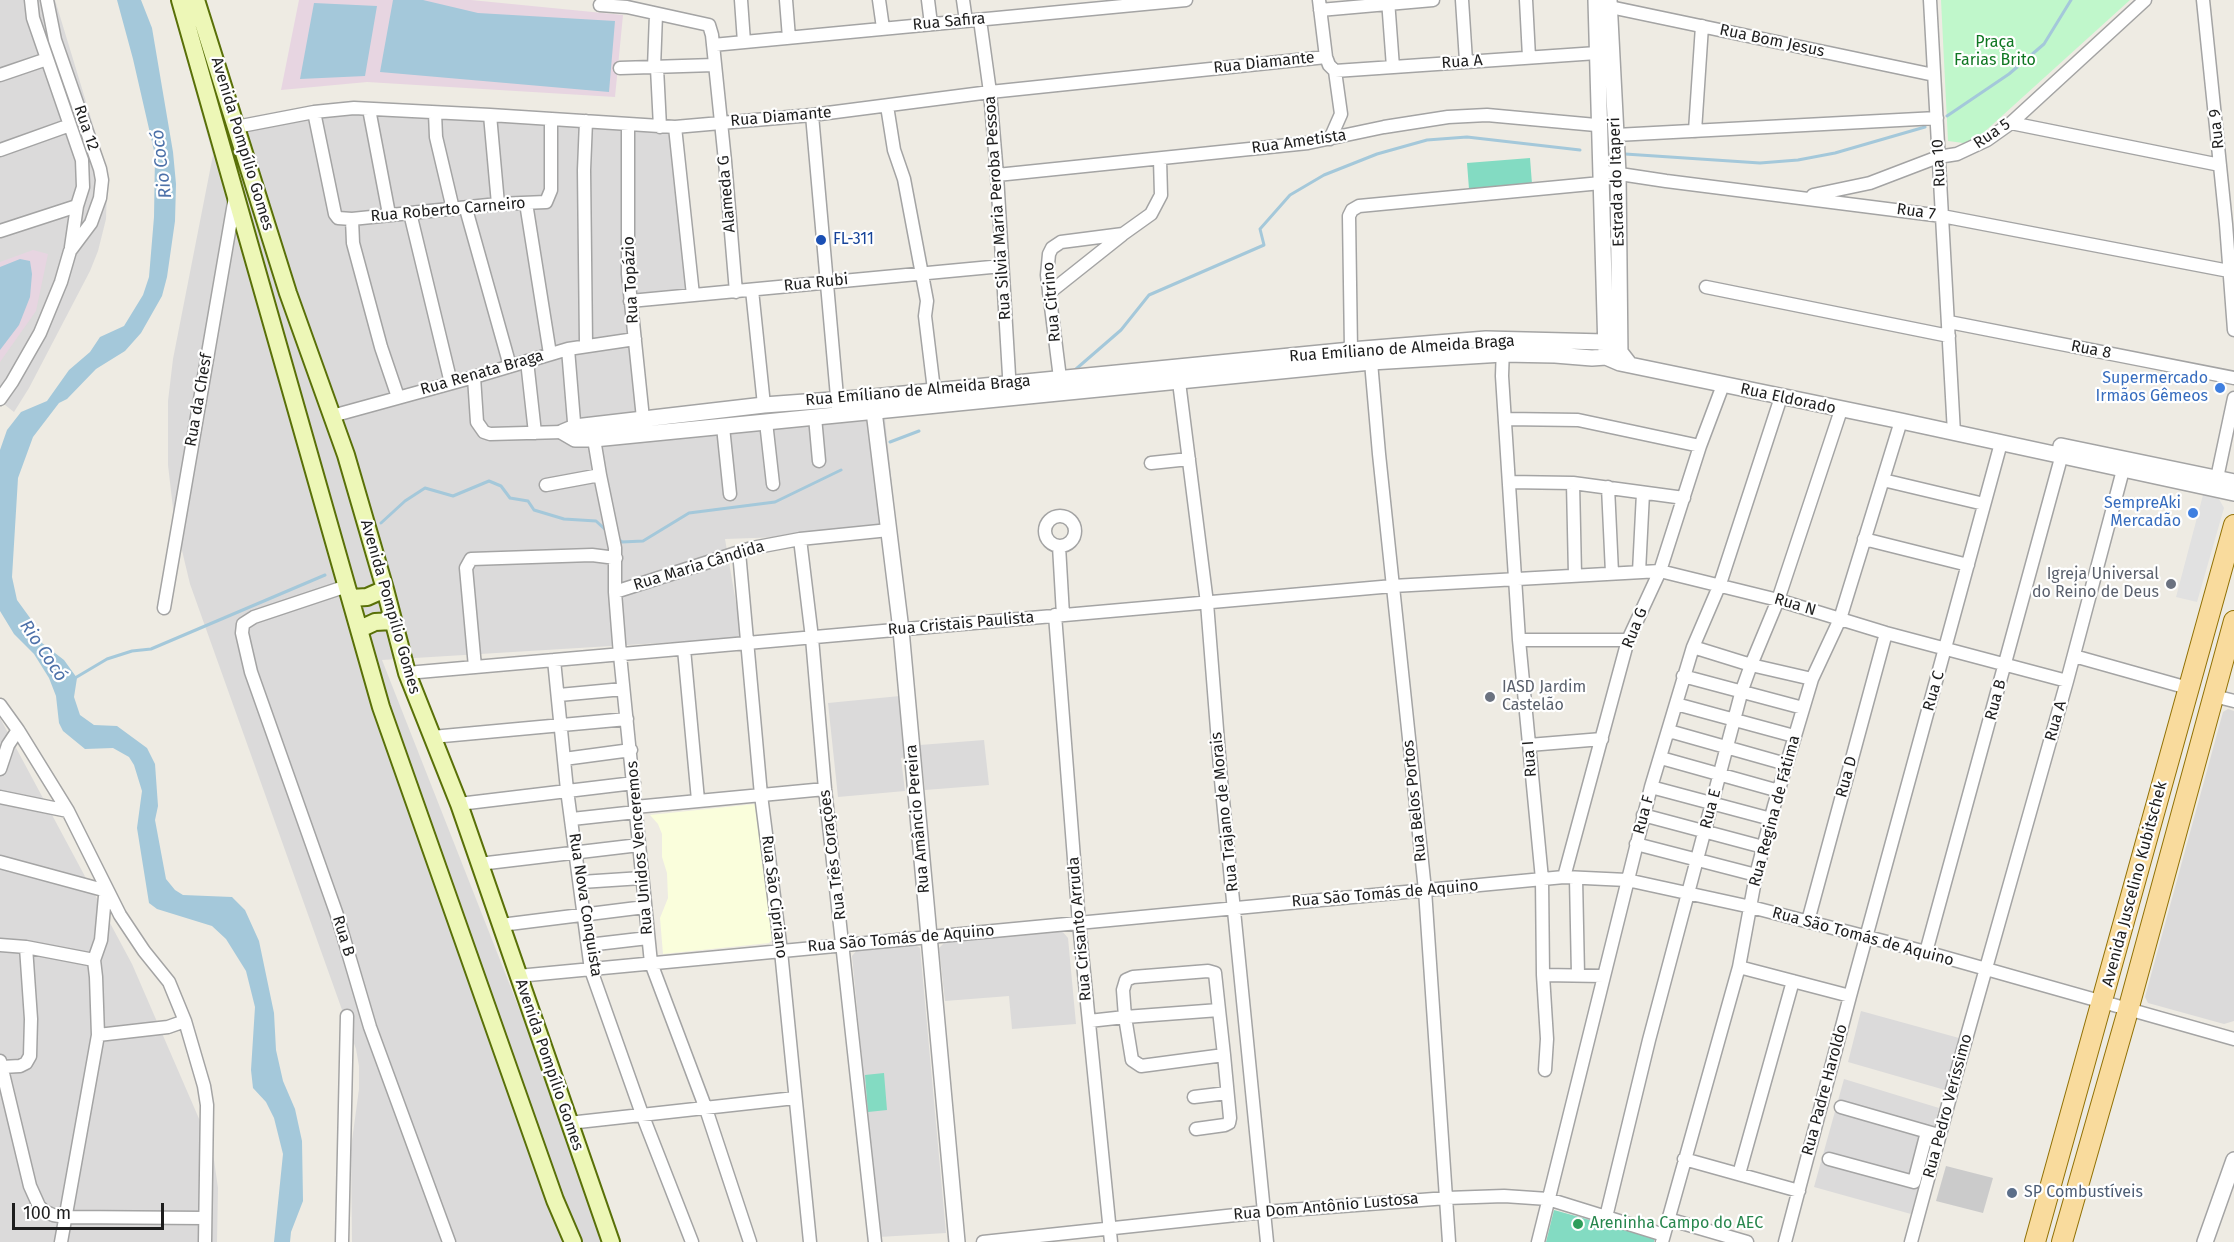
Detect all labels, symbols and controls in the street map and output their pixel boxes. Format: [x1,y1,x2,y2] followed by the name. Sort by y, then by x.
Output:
[912,9,986,35] street label: Rua Safira
[1718,21,1826,61] street label: Rua Bom Jesus
[1954,33,2036,71] park label: Praça Farias Brito
[1213,48,1315,78] street label: Rua Diamante
[1441,51,1483,73] street label: Rua A
[206,55,278,233] street label: Avenida Pompílio Gomes
[981,95,1015,321] street label: Rua Silvia Maria Peroba Pessoa
[69,103,103,153] street label: Rua 12
[730,103,832,131] street label: Rua Diamante
[2205,108,2229,150] street label: Rua 9
[1970,115,2014,153] street label: Rua 5
[1605,117,1629,247] street label: Estrada do Itaperi
[1250,126,1348,158] street label: Rua Ametista
[147,128,177,200] water label: Rio Cocó
[1928,139,1950,187] street label: Rua 10
[714,155,740,233] street label: Alameda G
[370,194,526,226] street label: Rua Roberto Carneiro
[1895,200,1937,224] street label: Rua 7
[833,230,874,250] place label: FL-311
[814,233,828,247] marker: FL-311
[619,236,643,324] street label: Rua Topázio
[1039,261,1065,343] street label: Rua Citrino
[783,270,849,296] street label: Rua Rubi
[1289,332,1515,366] street label: Rua Emíliano de Almeida Braga
[2069,337,2113,363] street label: Rua 8
[418,346,546,400] street label: Rua Renata Braga
[181,352,217,448] street label: Rua da Chesf
[2096,369,2208,407] place label: Supermercado Irmãos Gêmeos
[805,372,1031,410] street label: Rua Emíliano de Almeida Braga
[1738,380,1838,418] street label: Rua Eldorado
[2213,381,2227,395] marker: Supermercado Irmãos Gêmeos
[2104,494,2181,532] place label: SempreAki Mercadão
[2186,506,2200,520] marker: SempreAki Mercadão
[356,518,424,696] street label: Avenida Pompílio Gomes
[631,537,767,595] street label: Rua Maria Cândida
[2032,565,2159,603] place label: Igreja Universal do Reino de Deus
[2164,577,2178,591] marker: Igreja Universal do Reino de Deus
[1772,590,1818,620] street label: Rua N
[1618,605,1652,651] street label: Rua G
[887,608,1035,640] street label: Rua Cristais Paulista
[15,616,71,686] water label: Rio Cocó
[1919,669,1949,713] street label: Rua C
[1981,677,2011,723] street label: Rua B
[1502,678,1586,716] place label: IASD Jardim Castelão
[1483,690,1497,704] marker: IASD Jardim Castelão
[2041,699,2071,743] street label: Rua A
[1207,731,1243,893] street label: Rua Trajano de Morais
[1746,733,1804,889] street label: Rua Regina de Fátima
[1399,739,1431,863] street label: Rua Belos Portos
[1519,740,1541,778] street label: Rua I
[902,744,934,894] street label: Rua Amâncio Pereira
[1832,754,1862,800] street label: Rua D
[623,760,657,936] street label: Rua Unidos Venceremos
[2098,779,2172,989] street label: Avenida Juscelino Kubitschek
[1696,787,1726,831] street label: Rua E
[815,789,851,921] street label: Rua Três Corações
[1630,793,1658,837] street label: Rua F
[564,832,606,978] street label: Rua Nova Conquista
[757,834,791,960] street label: Rua São Cipriano
[1064,856,1096,1002] street label: Rua Crisanto Arruda
[1291,876,1479,912] street label: Rua São Tomás de Aquino
[1770,903,1956,971] street label: Rua São Tomás de Aquino
[328,913,358,959] street label: Rua B
[807,921,995,957] street label: Rua São Tomás de Aquino
[511,977,587,1153] street label: Avenida Pompílio Gomes
[1798,1022,1852,1158] street label: Rua Padre Haroldo
[1919,1032,1977,1180] street label: Rua Pedro Veríssimo
[2024,1183,2143,1203] place label: SP Combustíveis
[2005,1186,2019,1200] marker: SP Combustíveis
[1233,1189,1419,1225] street label: Rua Dom Antônio Lustosa
[15,1191,166,1229] scale bar
[23,1202,71,1224] text: 100 m
[1590,1214,1763,1234] place label: Areninha Campo do AEC
[1571,1217,1585,1231] marker: Areninha Campo do AEC

